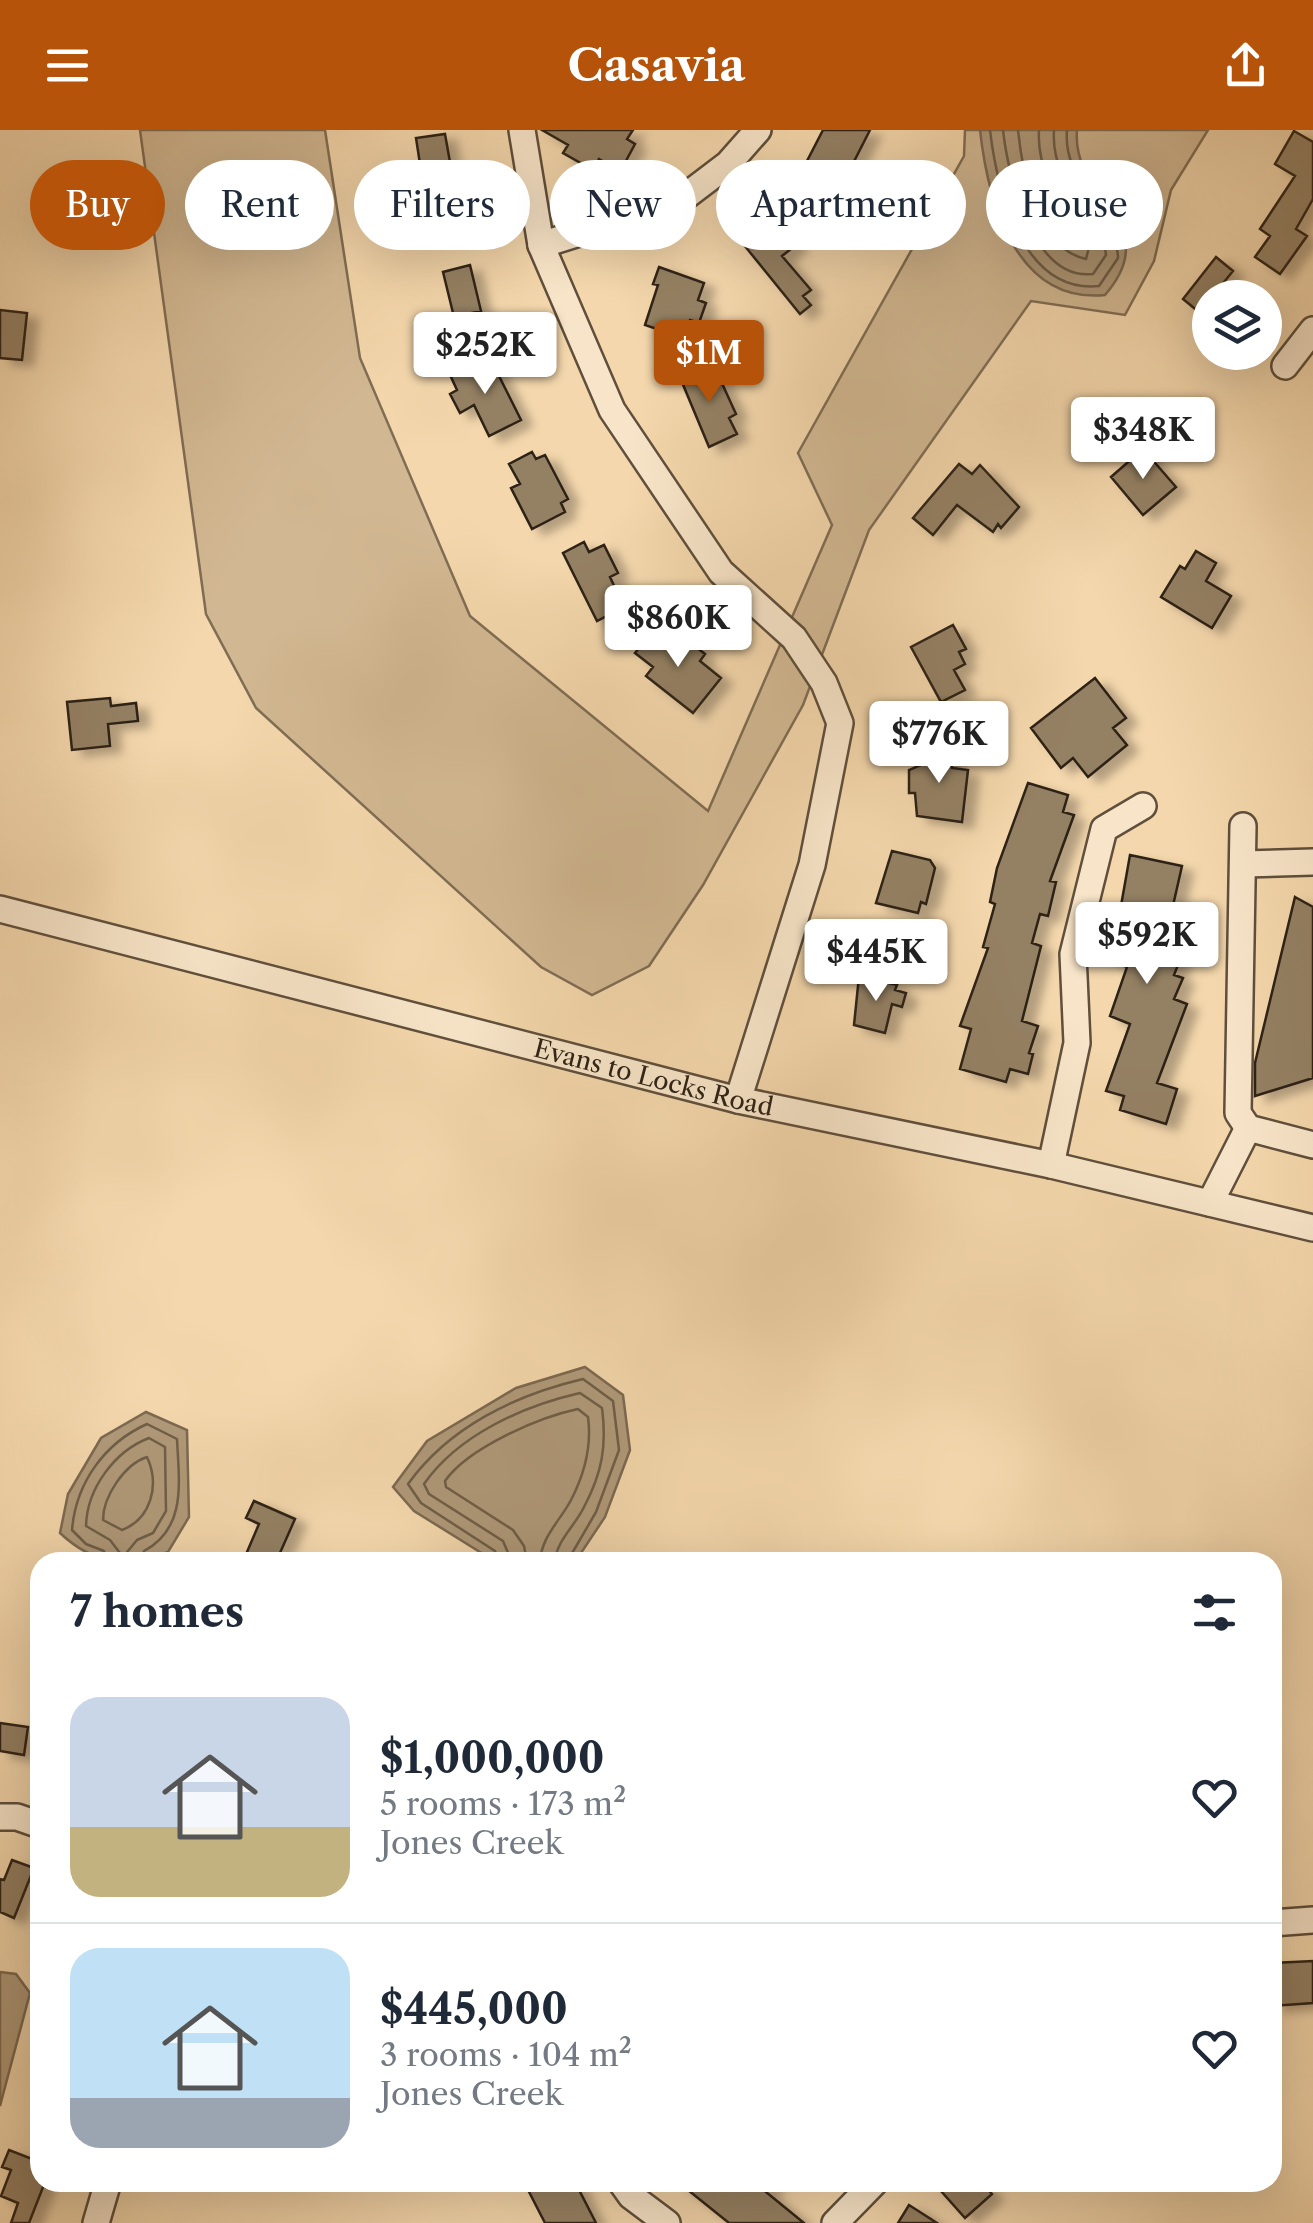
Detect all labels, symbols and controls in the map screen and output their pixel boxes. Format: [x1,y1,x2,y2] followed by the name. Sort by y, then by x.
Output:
[568,37,745,93] text: Casavia
[40,38,95,93] icon: menu
[1218,38,1273,93] icon: share
[30,160,165,250] chip: Buy
[185,160,334,250] chip: Rent
[354,160,530,250] chip: Filters
[550,160,696,250] chip: New
[716,160,966,250] chip: Apartment
[986,160,1163,250] chip: House
[1192,280,1282,370] map controls
[1192,280,1282,370] button: layers
[415,312,555,397] pin: $252K
[661,320,757,405] pin: $1M
[436,325,534,364] text: $252K
[676,333,742,372] text: $1M
[1073,397,1213,482] pin: $348K
[1093,410,1193,449] text: $348K
[608,585,748,670] pin: $860K
[627,598,729,637] text: $860K
[869,701,1009,786] pin: $776K
[891,714,987,753] text: $776K
[1077,902,1217,987] pin: $592K
[1097,915,1197,954] text: $592K
[806,919,946,1004] pin: $445K
[826,932,926,971] text: $445K
[531,1032,776,1122] street label: Evans to Locks Road
[1187,1585,1242,1640] icon: filters
[70,1586,244,1638] text: 7 homes
[380,1732,604,1784] text: $1,000,000
[150,1737,270,1857] icon: home
[1187,1770,1242,1825] icon: heart
[380,1784,626,1823] text: 5 rooms · 173 m²
[380,1823,563,1862] text: Jones Creek
[380,1983,568,2035] text: $445,000
[150,1988,270,2108] icon: home
[1187,2021,1242,2076] icon: heart
[380,2035,632,2074] text: 3 rooms · 104 m²
[380,2074,563,2113] text: Jones Creek

